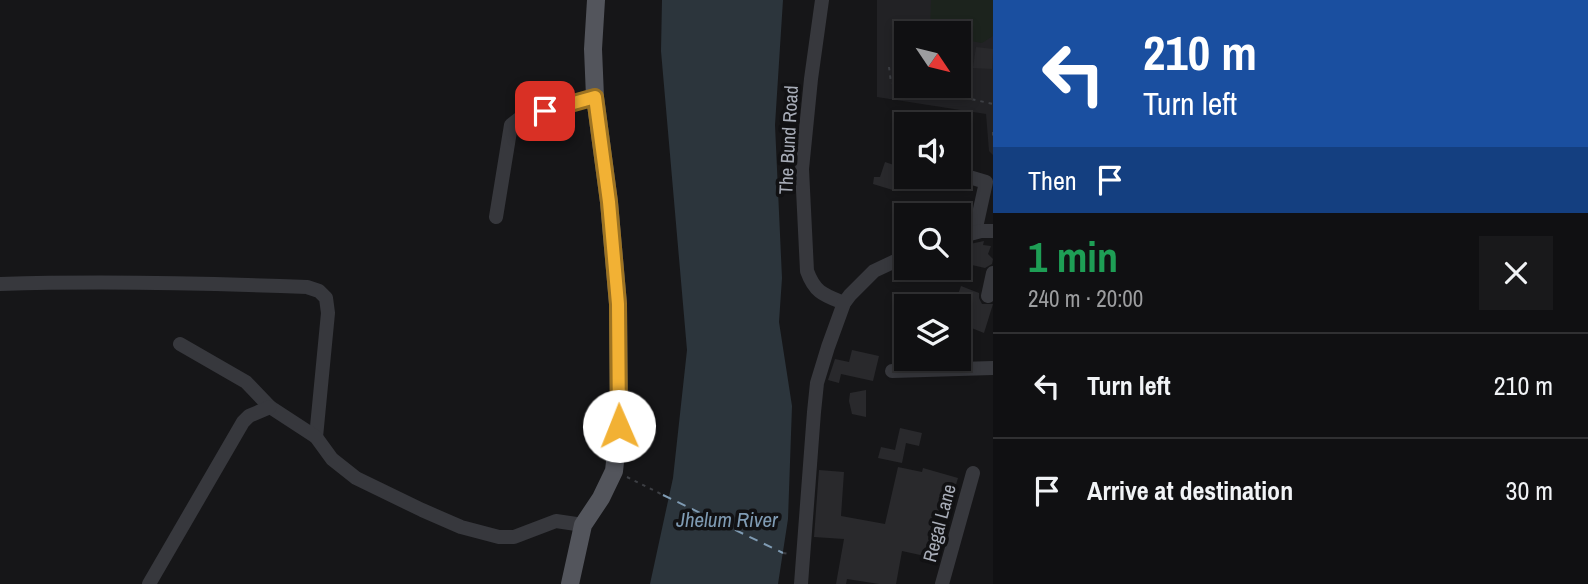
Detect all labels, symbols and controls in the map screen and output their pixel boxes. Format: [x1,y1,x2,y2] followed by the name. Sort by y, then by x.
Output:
[1143,19,1257,85] text: 210 m
[894,21,971,98] north arrow
[894,21,971,371] map controls
[1028,28,1119,119] icon: left
[515,81,575,141] pin
[1143,82,1237,125] text: Turn left
[772,85,804,195] street label: The Bund Road
[526,92,564,130] icon: arrive
[894,112,971,189] button: sound
[1091,161,1129,199] icon: arrive
[1028,163,1077,198] text: Then
[894,203,971,280] button: search
[1028,229,1118,285] text: 1 min
[1479,236,1553,310] button: close
[1028,283,1143,314] text: 240 m · 20:00
[894,294,971,371] button: layers
[1028,367,1066,405] icon: left
[1087,368,1171,403] text: Turn left
[1494,368,1553,403] text: 210 m
[582,389,656,463] position arrow
[1028,472,1066,510] icon: arrive
[1087,473,1293,508] text: Arrive at destination
[1506,473,1553,508] text: 30 m
[916,481,962,565] street label: Regal Lane
[675,505,779,534] water label: Jhelum River

